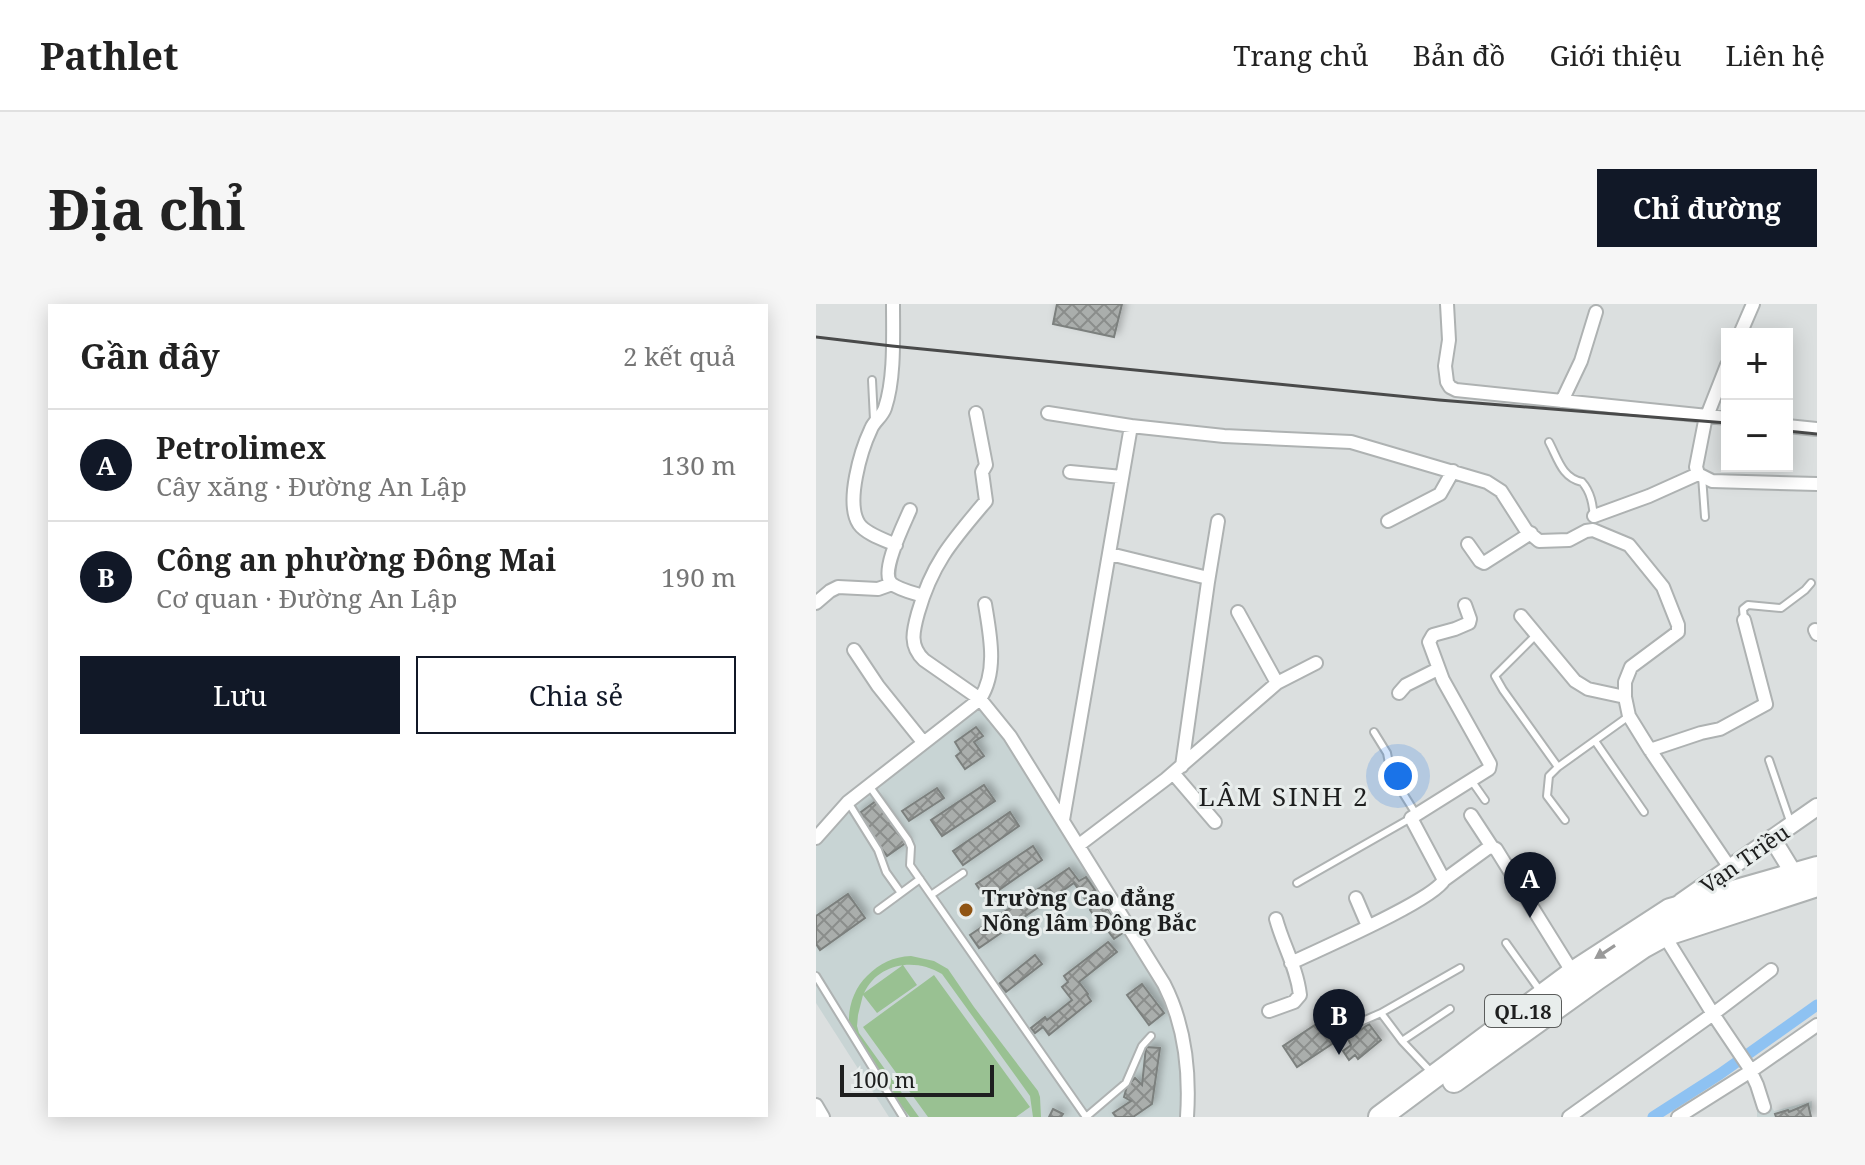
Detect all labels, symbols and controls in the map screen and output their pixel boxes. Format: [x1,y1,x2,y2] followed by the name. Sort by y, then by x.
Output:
[40,29,178,81] text: Pathlet
[1233,36,1369,74] text: Trang chủ
[1413,36,1505,74] text: Bản đồ
[1549,36,1682,74] text: Giới thiệu
[1726,36,1825,74] text: Liên hệ
[1597,169,1817,247] button: Chỉ đường
[48,170,245,246] text: Địa chỉ
[1721,328,1793,472] map controls
[1721,328,1793,400] button: +
[80,333,220,379] text: Gần đây
[623,338,736,374] text: 2 kết quả
[1721,400,1793,472] button: −
[156,427,326,468] text: Petrolimex
[96,447,116,483] text: A
[661,447,736,483] text: 130 m
[156,468,467,504] text: Cây xăng · Đường An Lập
[156,539,556,580] text: Công an phường Đông Mai
[97,559,115,595] text: B
[661,559,736,595] text: 190 m
[156,580,457,616] text: Cơ quan · Đường An Lập
[80,656,400,734] button: Lưu
[416,656,736,734] button: Chia sẻ
[1378,756,1418,796] your location
[1198,778,1370,814] district label: LÂM SINH 2
[1693,816,1795,900] street label: Vạn Triều
[1504,852,1556,918] pin: A
[982,882,1197,937] place label: Trường Cao đẳng Nông lâm Đông Bắc
[957,901,975,919] marker: Trường Cao đẳng Nông lâm Đông Bắc
[1594,945,1616,959] one-way arrow
[1313,989,1365,1055] pin: B
[1485,995,1561,1027] road number: QL.18
[840,1061,994,1097] scale bar
[852,1064,915,1094] text: 100 m

